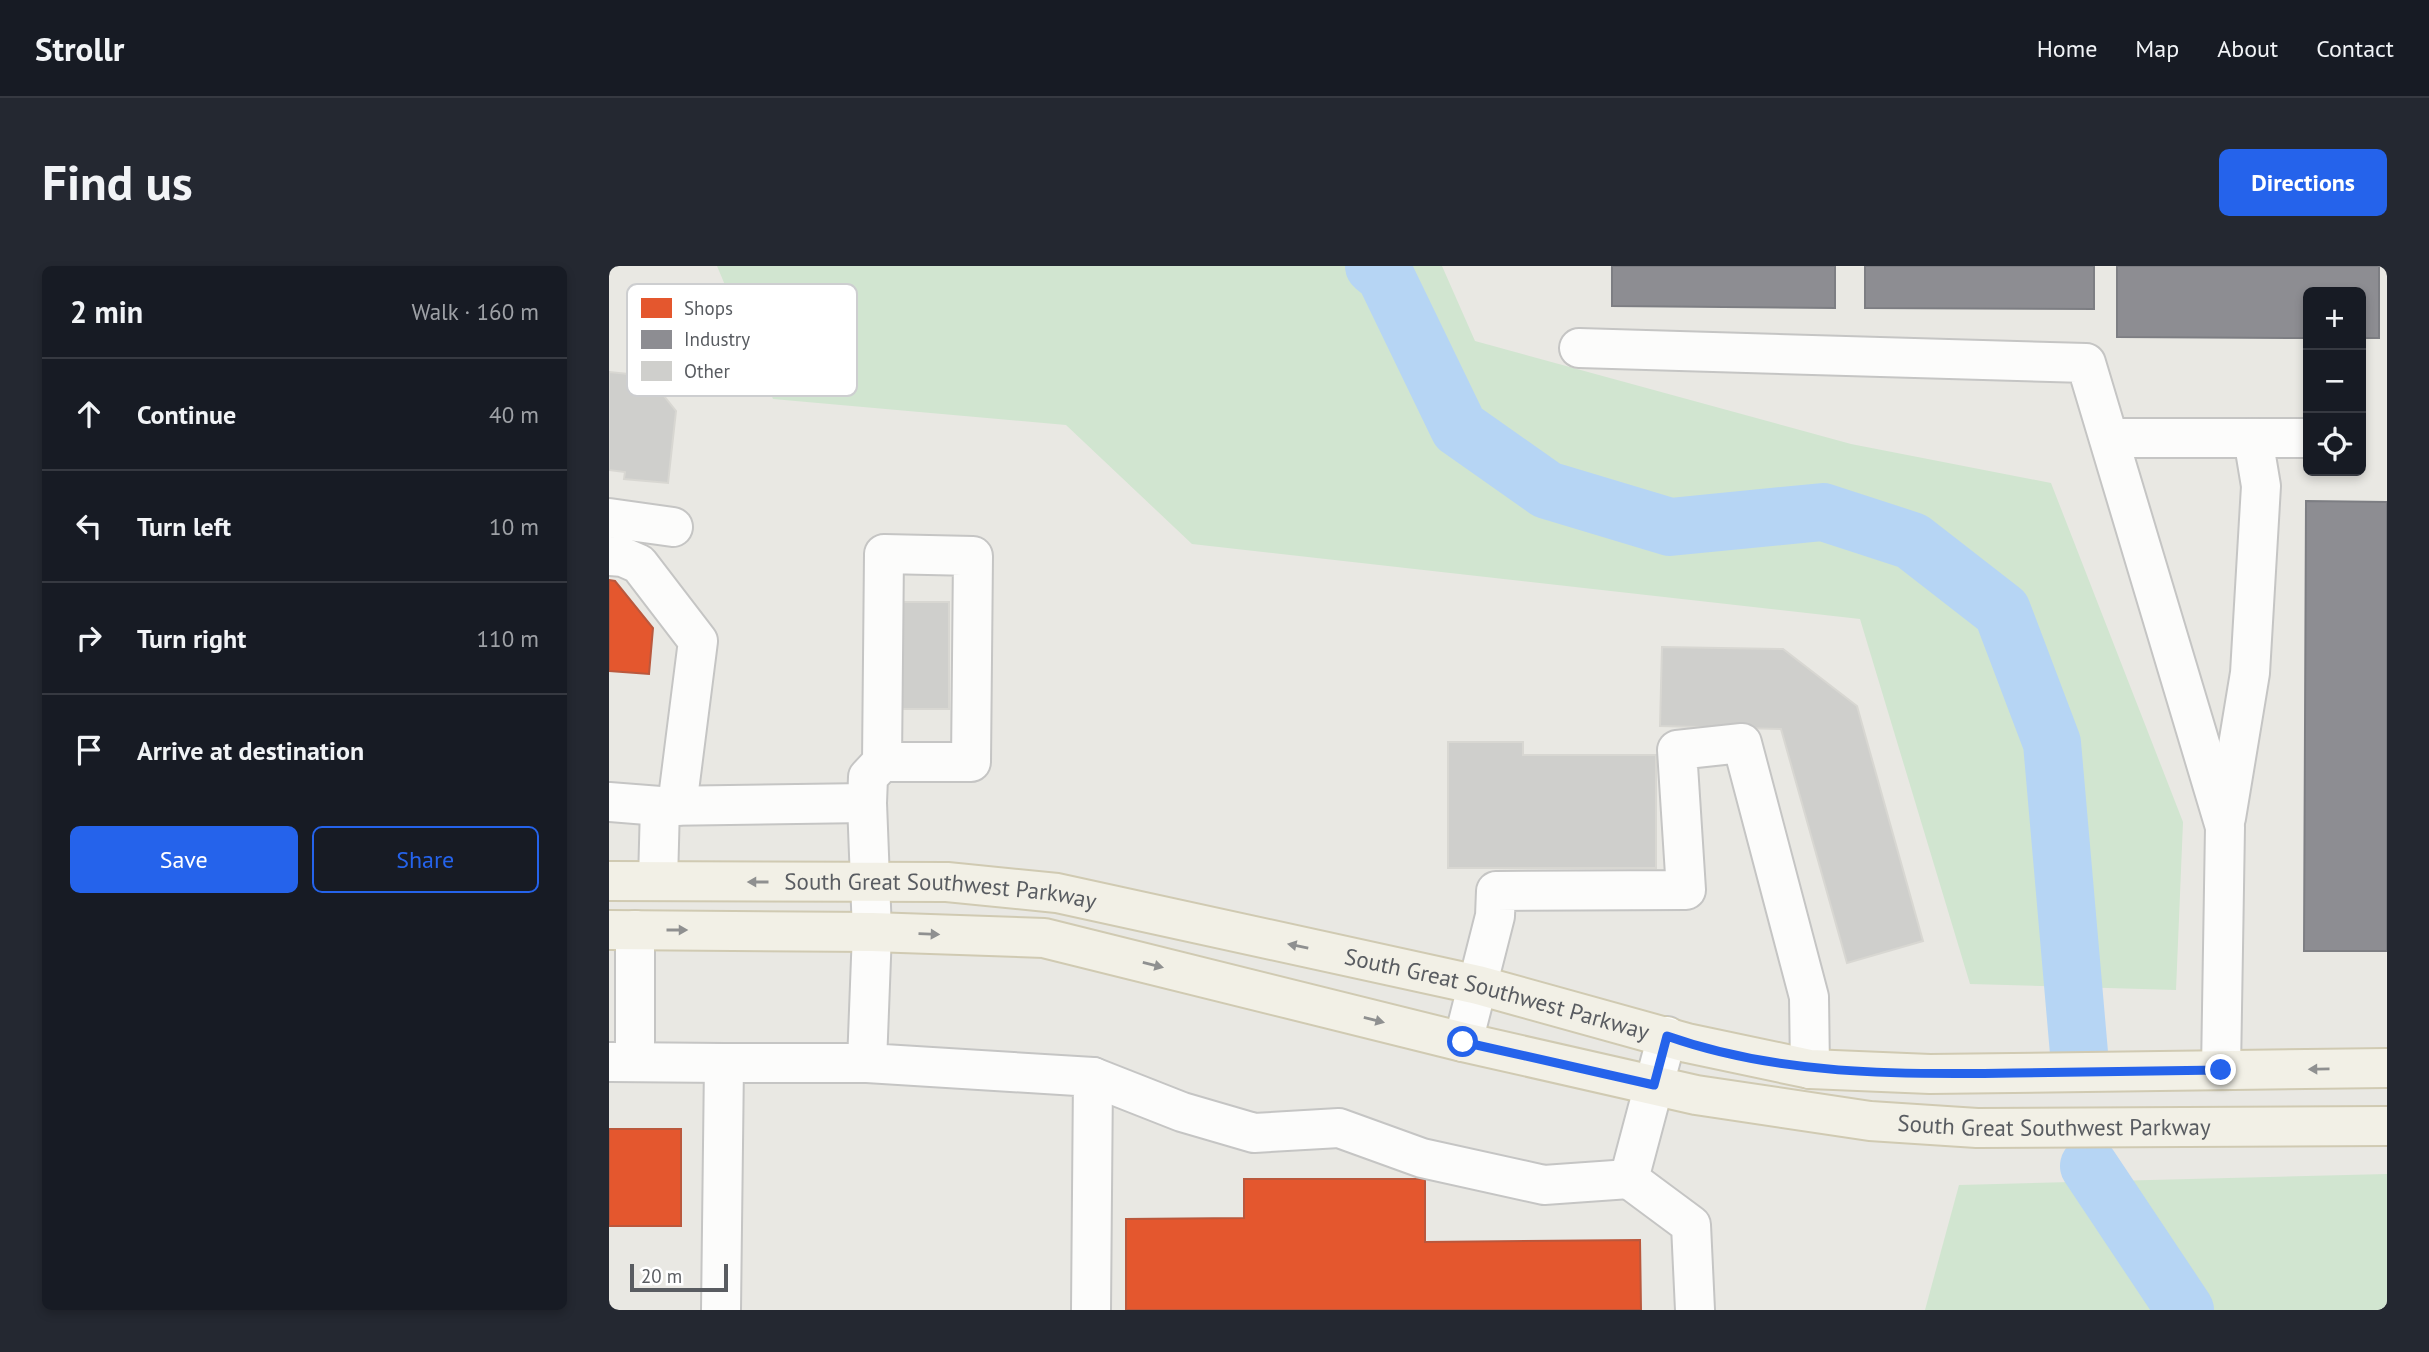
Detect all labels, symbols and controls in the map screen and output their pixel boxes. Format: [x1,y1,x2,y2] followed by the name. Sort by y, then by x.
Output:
[35,27,124,70] text: Strollr
[2037,33,2097,64] text: Home
[2135,33,2179,64] text: Map
[2217,33,2278,64] text: About
[2316,33,2394,64] text: Contact
[2219,149,2387,216] button: Directions
[42,150,193,214] text: Find us
[627,284,857,396] legend
[2303,287,2366,476] map controls
[2303,287,2366,350] button: +
[70,292,143,331] text: 2 min
[684,296,733,320] text: Shops
[412,297,539,326] text: Walk · 160 m
[684,327,750,351] text: Industry
[2303,350,2366,413] button: −
[684,359,730,383] text: Other
[70,395,108,433] icon: ahead
[137,398,236,431] text: Continue
[489,400,539,429] text: 40 m
[2303,413,2366,476] button: locate
[70,507,108,545] icon: left
[137,510,231,543] text: Turn left
[489,512,539,541] text: 10 m
[70,619,108,657] icon: right
[137,622,246,655] text: Turn right
[477,624,539,653] text: 110 m
[70,731,108,769] icon: arrive
[137,734,364,767] text: Arrive at destination
[70,826,298,893] button: Save
[312,826,539,893] button: Share
[784,867,1100,915] street label: South Great Southwest Parkway
[747,876,769,888] one-way arrow
[666,924,688,936] one-way arrow
[918,928,940,939] one-way arrow
[1287,940,1309,951] one-way arrow
[1342,941,1653,1046] street label: South Great Southwest Parkway
[1142,960,1164,971] one-way arrow
[1363,1015,1385,1026] one-way arrow
[1447,1026,1478,1057] route start
[2205,1054,2236,1085] route end
[2308,1063,2330,1075] one-way arrow
[1897,1108,2211,1142] street label: South Great Southwest Parkway
[630,1261,728,1293] scale bar
[641,1264,682,1288] text: 20 m

